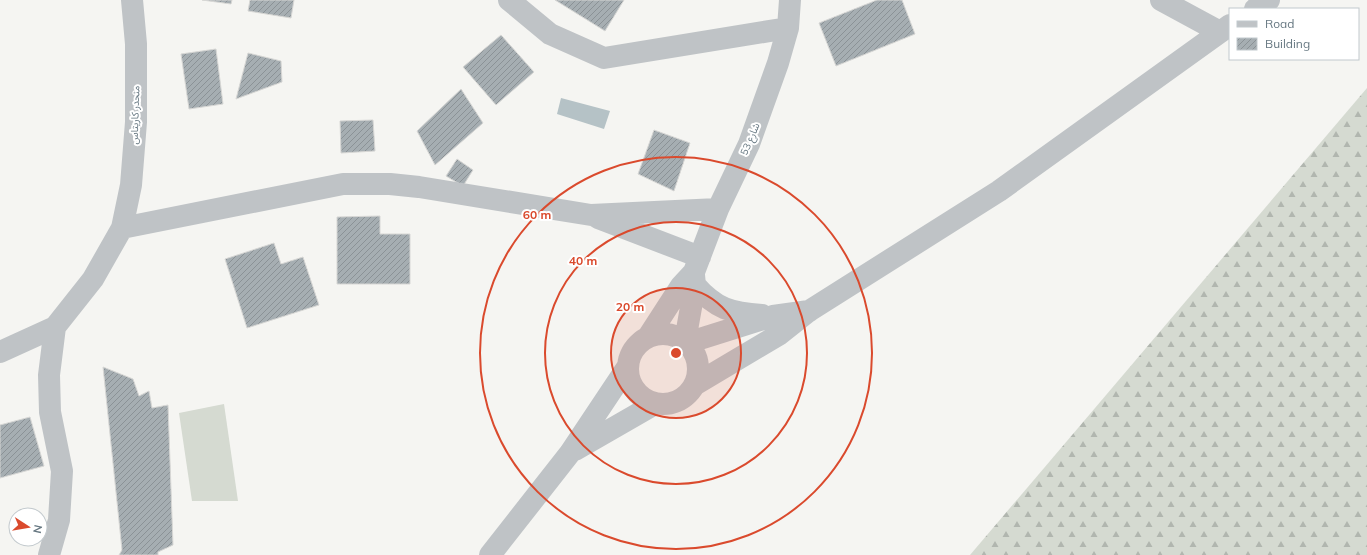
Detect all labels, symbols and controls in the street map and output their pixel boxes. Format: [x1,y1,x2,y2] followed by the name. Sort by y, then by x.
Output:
[1229,8,1359,60] legend
[1265,16,1294,31] text: Road
[1265,36,1310,51] text: Building
[127,85,143,145] street label: منحدر كاريتاس
[737,121,764,158] street label: شارع 53
[523,207,551,222] text: 60 m
[569,253,597,268] text: 40 m
[616,299,644,314] text: 20 m
[669,346,683,360] centre of rings
[8,507,48,547] north arrow
[30,524,45,535] text: N

